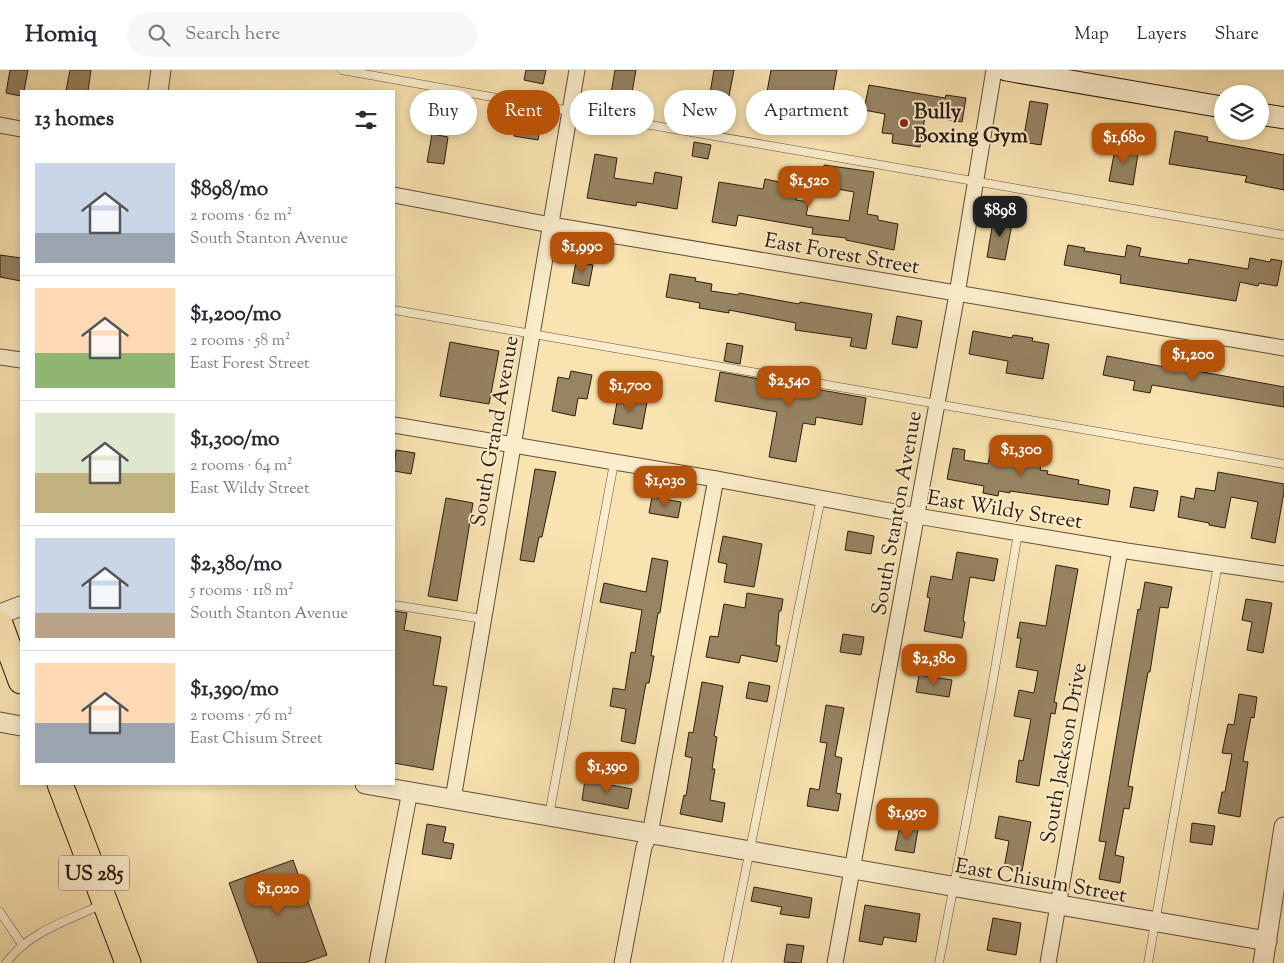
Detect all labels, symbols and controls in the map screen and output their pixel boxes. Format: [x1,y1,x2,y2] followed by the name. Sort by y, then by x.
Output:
[127,12,477,57] search box
[25,18,97,52] text: Homiq
[145,21,173,49] icon: search
[185,21,280,48] text: Search here
[1074,22,1109,48] text: Map
[1137,22,1187,48] text: Layers
[1215,22,1259,48] text: Share
[1214,85,1269,140] map controls
[1214,85,1269,140] button: layers
[410,90,477,135] chip: Buy
[487,90,560,135] chip: Rent
[570,90,654,135] chip: Filters
[664,90,736,135] chip: New
[746,90,867,135] chip: Apartment
[914,98,1029,152] place label: Bully Boxing Gym
[35,105,114,135] text: 13 homes
[352,106,380,134] icon: filters
[898,117,910,129] marker: Bully Boxing Gym
[1083,122,1165,165] pin: $1,680
[1103,127,1145,150] text: $1,680
[768,166,850,208] pin: $1,520
[789,170,829,193] text: $1,520
[190,175,268,205] text: $898/mo
[75,183,135,243] icon: home
[970,196,1030,238] pin: $898
[984,200,1016,223] text: $898
[190,205,292,228] text: 2 rooms · 62 m²
[762,227,922,283] street label: East Forest Street
[190,228,348,251] text: South Stanton Avenue
[541,232,623,274] pin: $1,990
[561,236,603,259] text: $1,990
[190,300,281,330] text: $1,200/mo
[75,308,135,368] icon: home
[190,330,290,353] text: 2 rooms · 58 m²
[464,333,528,529] street label: South Grand Avenue
[1152,340,1234,382] pin: $1,200
[1172,344,1214,367] text: $1,200
[190,353,310,376] text: East Forest Street
[748,366,830,408] pin: $2,540
[589,370,671,413] pin: $1,700
[768,370,810,393] text: $2,540
[609,375,651,398] text: $1,700
[865,409,931,618] street label: South Stanton Avenue
[190,425,280,455] text: $1,300/mo
[75,433,135,493] icon: home
[980,434,1062,477] pin: $1,300
[1000,439,1042,462] text: $1,300
[190,455,293,478] text: 2 rooms · 64 m²
[624,466,706,508] pin: $1,030
[645,470,685,493] text: $1,030
[190,478,309,501] text: East Wildy Street
[925,484,1084,538] street label: East Wildy Street
[190,550,282,580] text: $2,380/mo
[75,558,135,618] icon: home
[190,580,294,603] text: 5 rooms · 118 m²
[190,603,348,626] text: South Stanton Avenue
[893,644,975,686] pin: $2,380
[913,648,955,671] text: $2,380
[1034,660,1096,846] street label: South Jackson Drive
[190,675,279,705] text: $1,390/mo
[75,683,135,743] icon: home
[190,705,293,728] text: 2 rooms · 76 m²
[190,728,323,751] text: East Chisum Street
[566,752,648,794] pin: $1,390
[587,756,627,779] text: $1,390
[866,798,948,840] pin: $1,950
[887,802,927,825] text: $1,950
[952,852,1129,912] street label: East Chisum Street
[59,856,129,890] road number: US 285
[237,874,319,916] pin: $1,020
[257,878,299,901] text: $1,020

